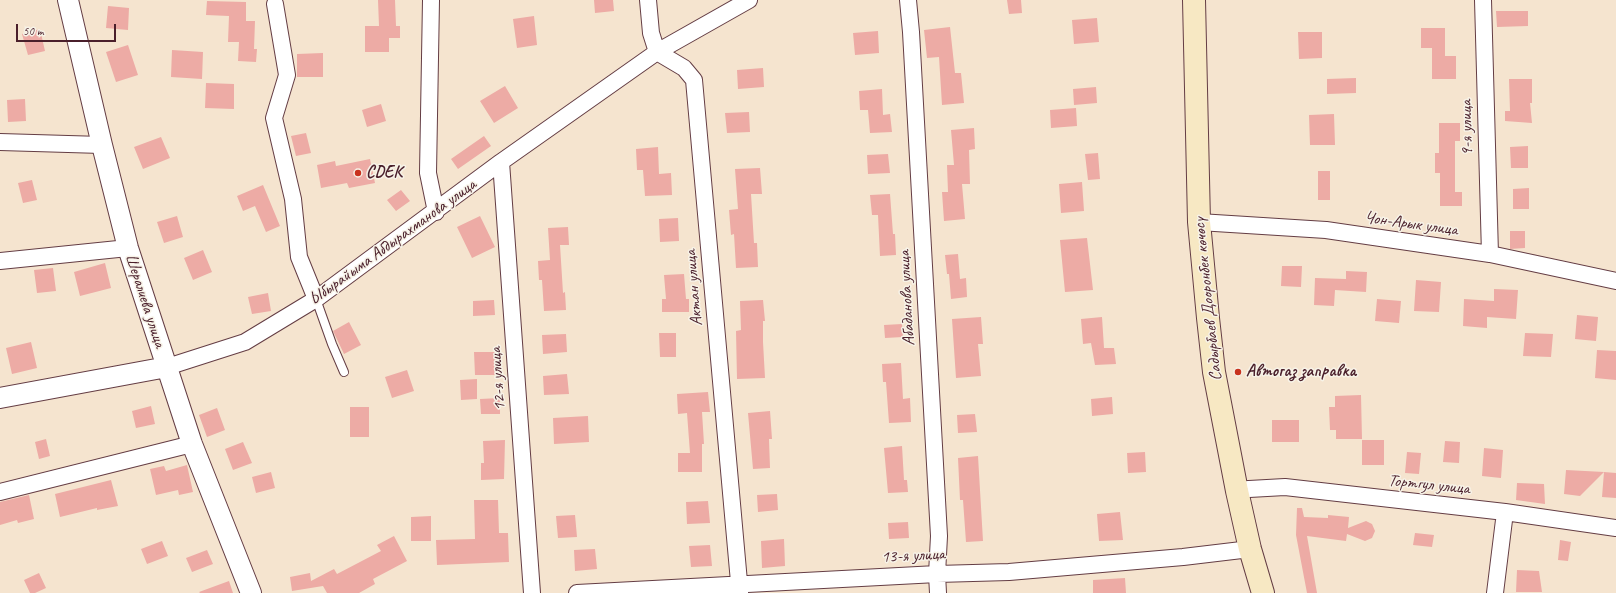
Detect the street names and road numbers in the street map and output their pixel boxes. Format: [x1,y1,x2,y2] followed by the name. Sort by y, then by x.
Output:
[1456,100,1478,156] street label: 9-я улица
[306,175,480,309] street label: Ыбырайыма Абдырахманова улица
[1363,207,1459,241] street label: Чон-Арык улица
[1189,216,1227,382] street label: Садырбаев Дооронбек көчөсү
[681,249,707,327] street label: Актан улица
[894,250,920,346] street label: Абаданова улица
[120,252,170,350] street label: Шералиева улица
[486,346,510,412] street label: 12-я улица
[1387,471,1471,499] street label: Тортгул улица
[881,544,945,568] street label: 13-я улица

